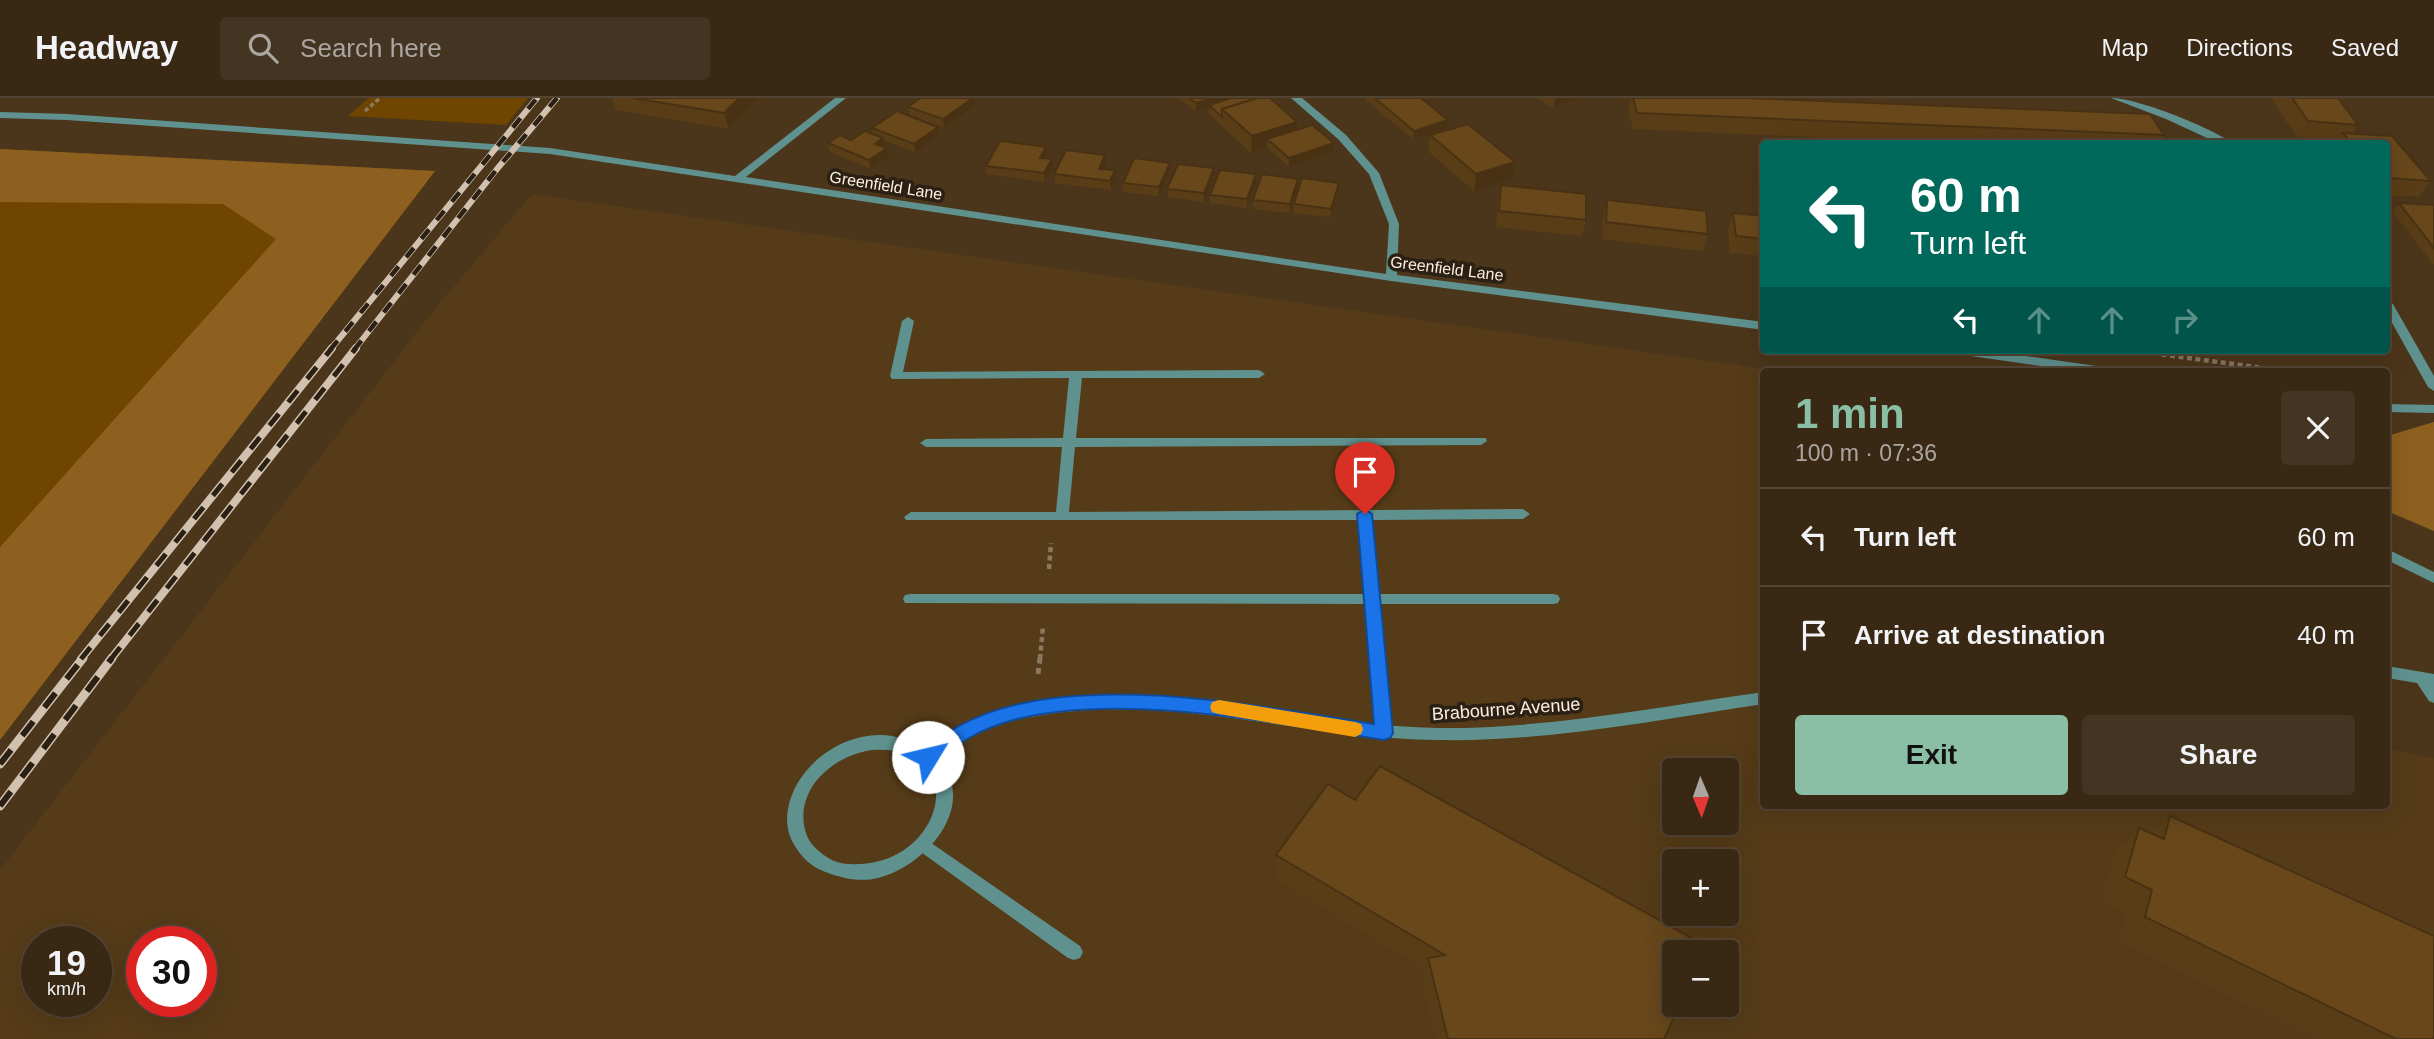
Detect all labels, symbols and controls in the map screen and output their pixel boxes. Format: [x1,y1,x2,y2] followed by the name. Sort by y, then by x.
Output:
[220,17,710,80] search box
[35,29,178,66] text: Headway
[244,29,282,67] icon: search
[300,33,442,63] text: Search here
[2102,34,2148,61] text: Map
[2186,34,2293,61] text: Directions
[2331,34,2399,61] text: Saved
[828,168,944,203] street label: Greenfield Lane
[1795,168,1886,259] icon: left
[1910,168,2022,222] text: 60 m
[1910,225,2026,261] text: Turn left
[1389,253,1505,284] street label: Greenfield Lane
[1947,301,1985,339] icon: left
[2020,301,2058,339] icon: ahead
[2093,301,2131,339] icon: ahead
[2166,301,2204,339] icon: right
[1795,390,1905,437] text: 1 min
[2281,391,2355,465] button: close
[1795,440,1937,466] text: 100 m · 07:36
[1335,442,1395,514] pin
[1346,453,1384,491] icon: arrive
[1795,518,1833,556] icon: left
[1854,522,1956,552] text: Turn left
[2297,522,2355,552] text: 60 m
[1795,616,1833,654] icon: arrive
[1854,620,2105,650] text: Arrive at destination
[2297,620,2355,650] text: 40 m
[1431,694,1581,724] street label: Brabourne Avenue
[1795,715,2068,795] button: Exit
[2082,715,2355,795] button: Share
[891,720,965,794] position arrow
[1662,758,1740,835] north arrow
[1662,758,1739,1017] map controls
[1662,849,1739,926] button: +
[126,926,217,1017] speed limit sign: 30
[1662,940,1739,1017] button: −
[47,943,86,982] text: 19
[47,979,86,999] text: km/h

